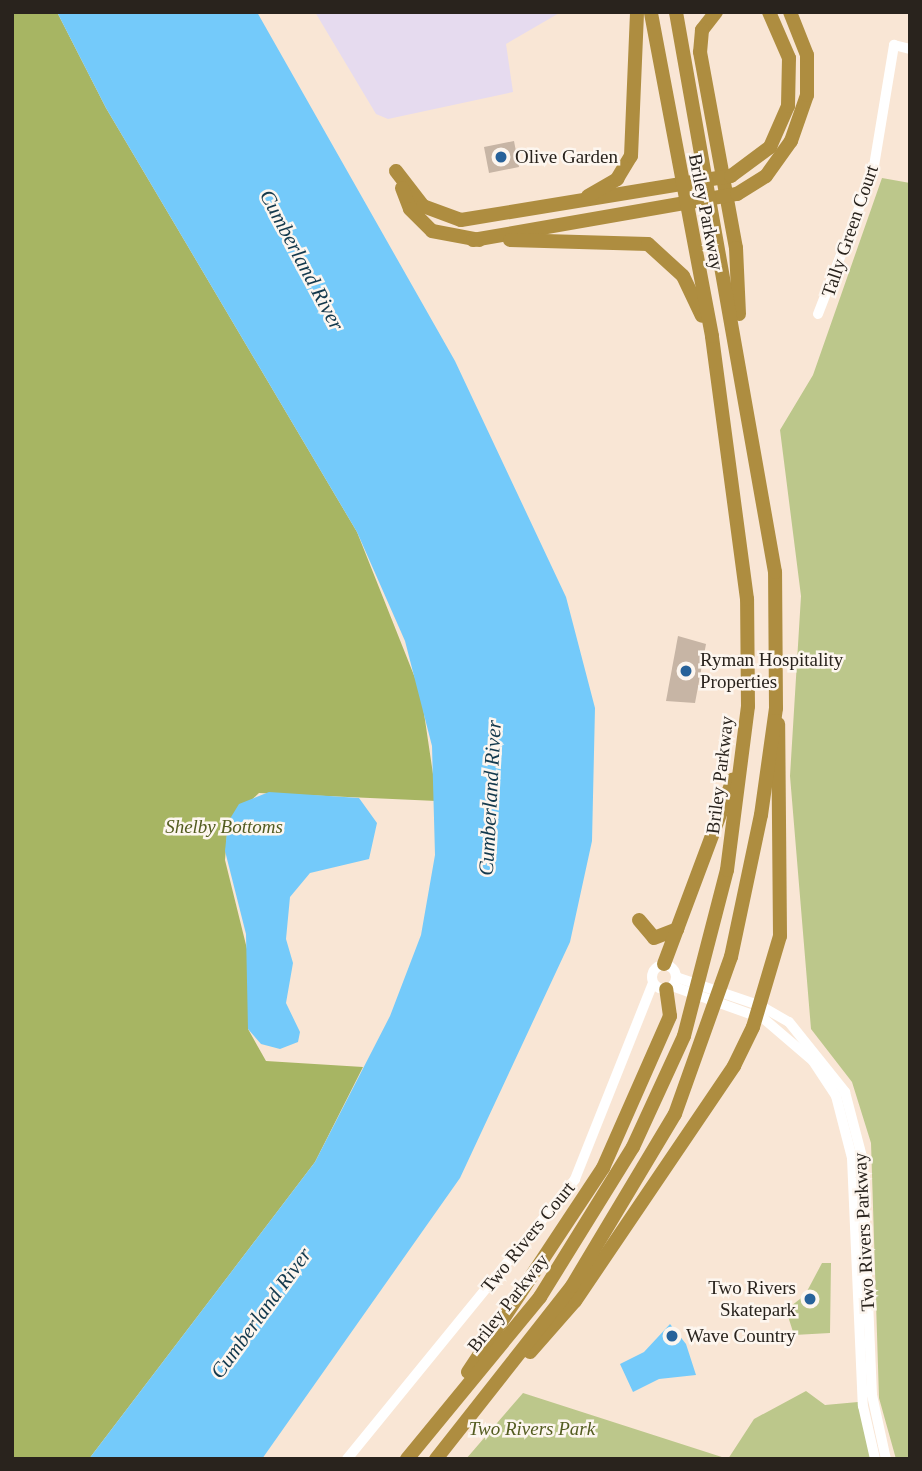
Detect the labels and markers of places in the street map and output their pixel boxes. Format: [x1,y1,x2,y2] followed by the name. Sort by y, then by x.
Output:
[515,146,618,168] place label: Olive Garden
[493,149,509,165] marker: Olive Garden
[700,649,843,693] place label: Ryman Hospitality Properties
[678,663,694,679] marker: Ryman Hospitality Properties
[708,1277,796,1321] place label: Two Rivers Skatepark
[802,1291,818,1307] marker: Two Rivers Skatepark
[686,1325,796,1347] place label: Wave Country
[664,1328,680,1344] marker: Wave Country

